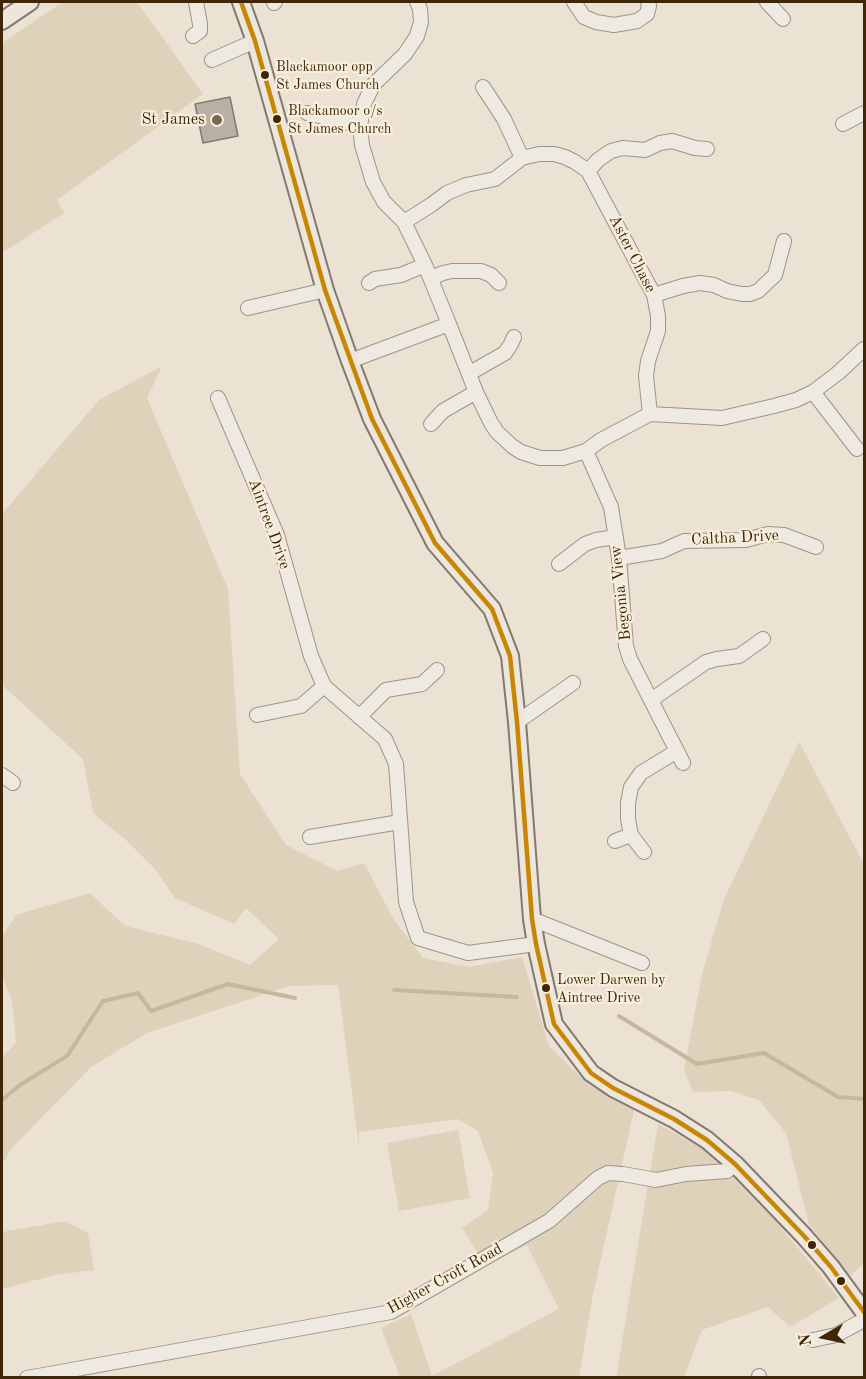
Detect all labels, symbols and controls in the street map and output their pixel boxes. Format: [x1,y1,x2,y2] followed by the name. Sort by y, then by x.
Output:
[276,59,379,92] place label: Blackamoor opp St James Church
[259,69,271,81] marker: Blackamoor opp St James Church
[288,103,391,136] place label: Blackamoor o/s St James Church
[141,110,205,130] place label: St James
[210,113,224,127] marker: St James
[271,113,283,125] marker: Blackamoor o/s St James Church
[604,212,660,296] street label: Aster Chase
[244,476,294,572] street label: Aintree Drive
[691,526,779,550] street label: Caltha Drive
[606,544,636,642] street label: Begonia View
[557,972,666,1005] place label: Lower Darwen by Aintree Drive
[540,982,552,994] marker: Lower Darwen by Aintree Drive
[384,1239,506,1319] street label: Higher Croft Road
[806,1239,818,1251] unlabelled marker
[835,1275,847,1287] unlabelled marker
[794,1307,854,1367] north arrow
[797,1333,815,1347] text: N

